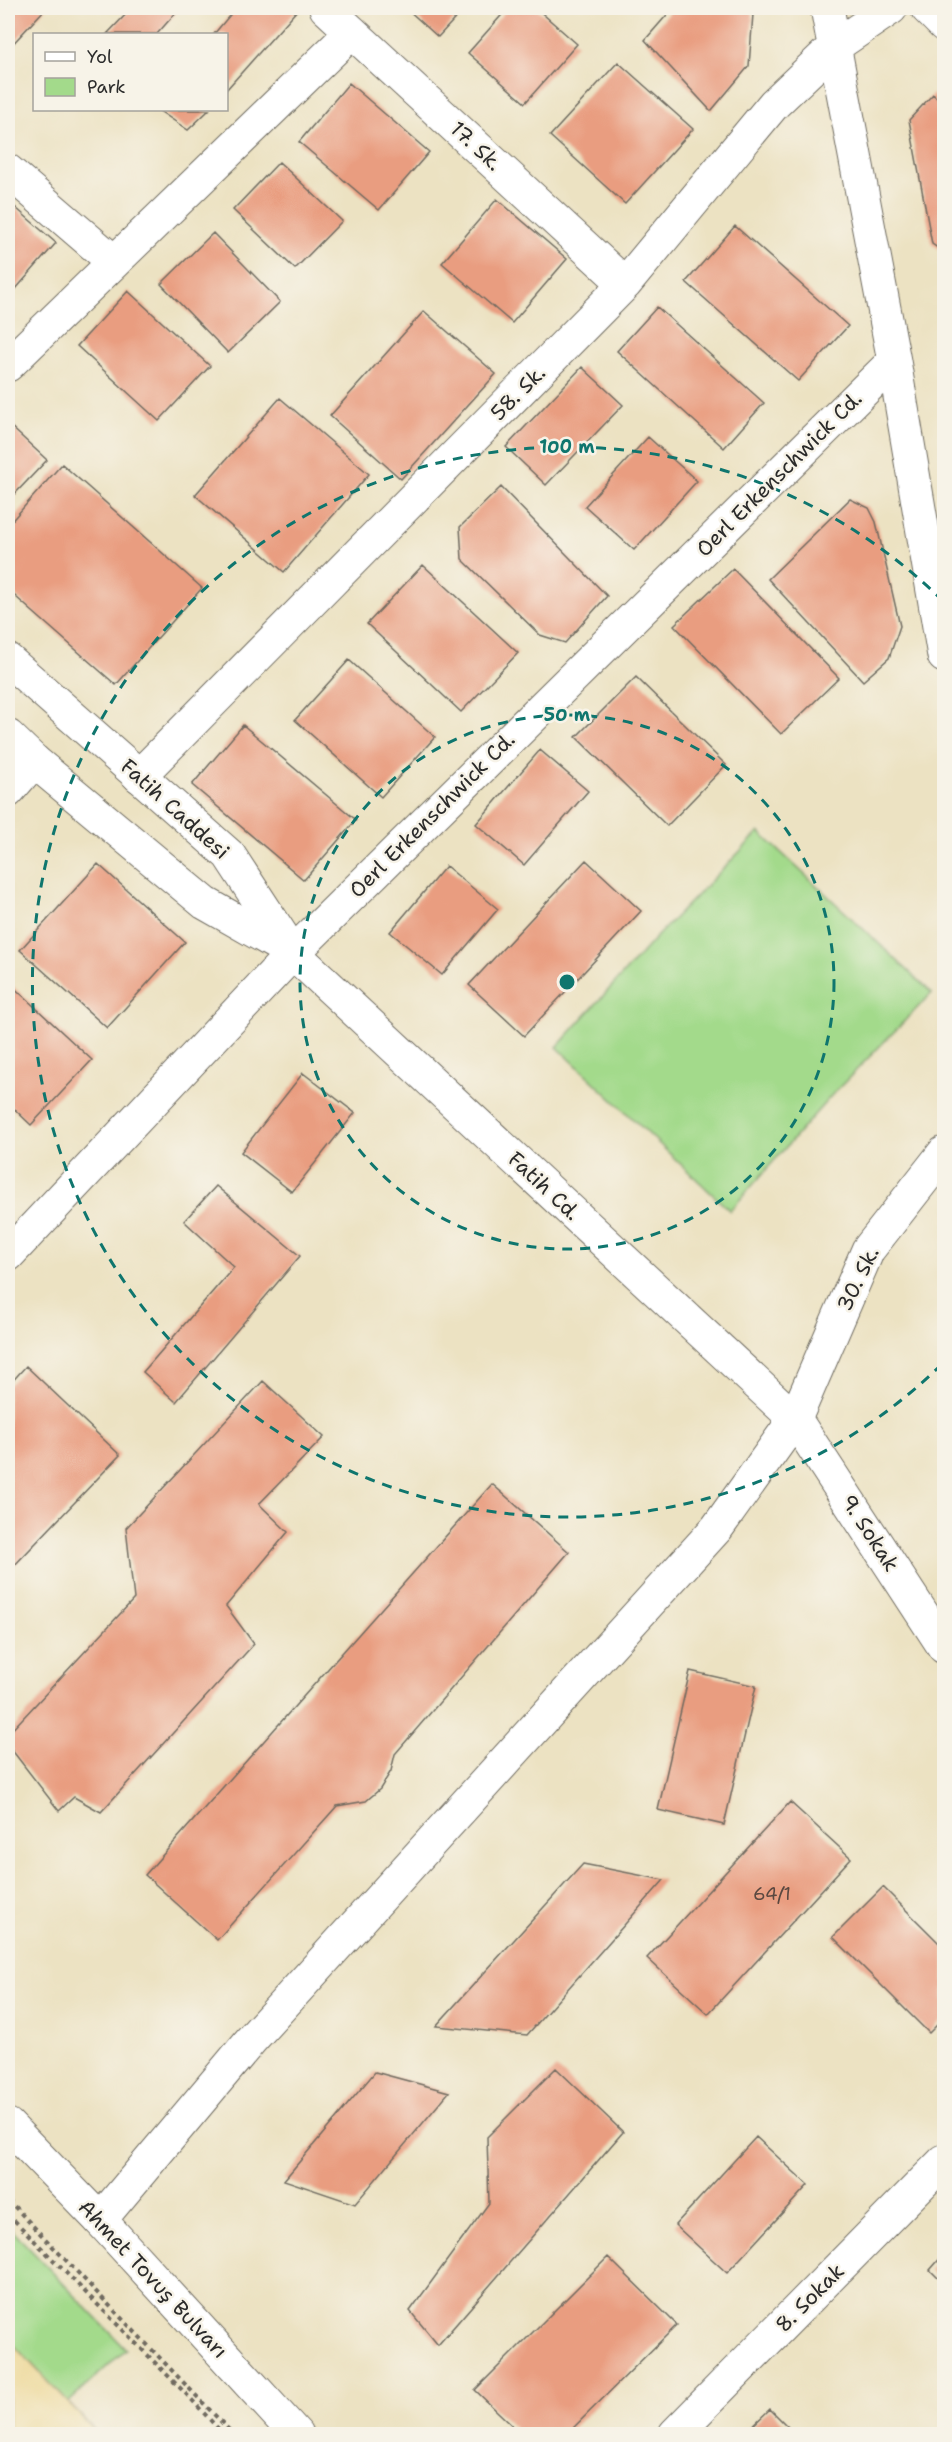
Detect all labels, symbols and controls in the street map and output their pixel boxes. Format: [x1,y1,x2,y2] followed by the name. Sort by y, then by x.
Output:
[33,33,228,111] legend
[87,45,113,69] text: Yol
[87,75,126,99] text: Park
[444,115,508,177] street label: 17. Sk.
[484,359,552,427] street label: 58. Sk.
[690,385,868,563] street label: Oerl Erkenschwick Cd.
[539,435,595,459] text: 100 m
[544,703,591,727] text: 50 m
[343,726,521,904] street label: Oerl Erkenschwick Cd.
[115,753,235,865] street label: Fatih Caddesi
[557,972,577,992] centre of rings
[502,1145,586,1227] street label: Fatih Cd.
[830,1242,886,1316] street label: 30. Sk.
[835,1489,905,1577] street label: 9. Sokak
[753,1882,791,1906] house number: 64/1
[72,2194,234,2364] street label: Ahmet Tovuş Bulvarı
[769,2257,851,2339] street label: 8. Sokak

